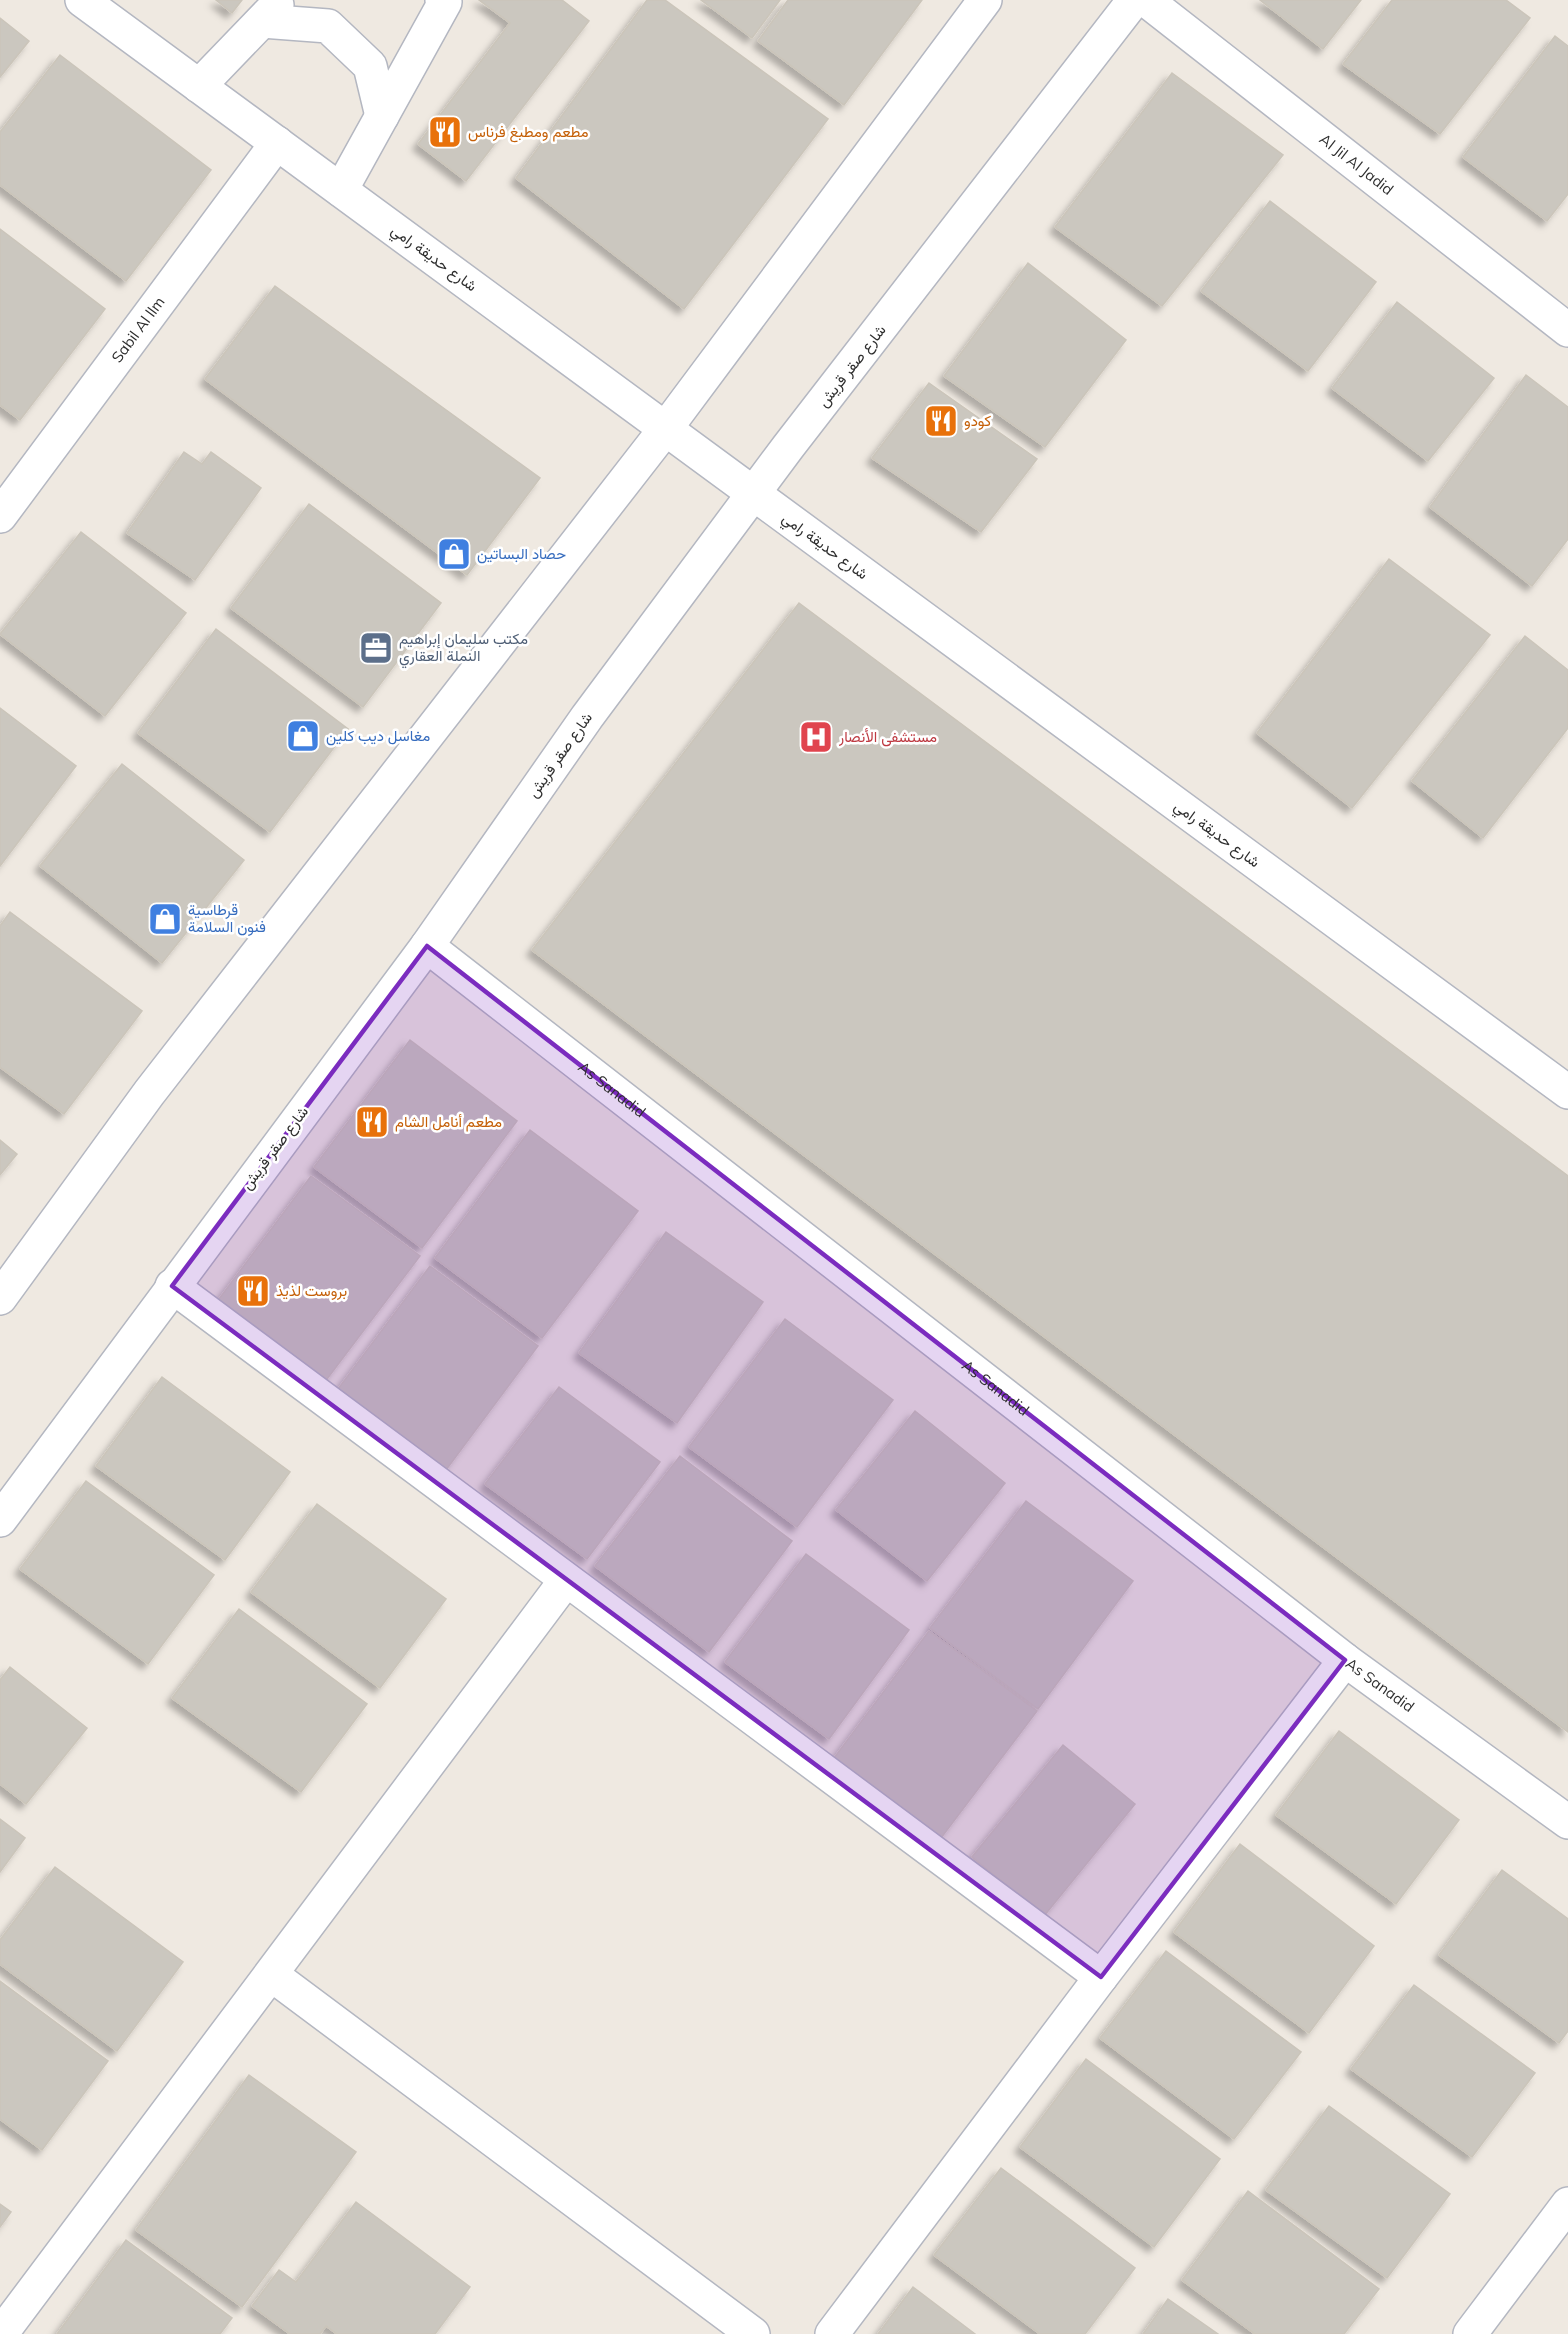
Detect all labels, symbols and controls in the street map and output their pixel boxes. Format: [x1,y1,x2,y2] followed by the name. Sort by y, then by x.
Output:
[427,114,463,150] restaurant icon: مطعم ومطبغ فرناس
[468,122,589,143] place label: مطعم ومطبغ فرناس
[1316,129,1397,199] street label: Al Jil Al Jadid
[385,220,481,298] street label: شارع حديقة رامي
[107,293,169,366] street label: Sabil Al llm
[813,320,891,412] street label: شارع صقر قريش
[923,403,959,439] restaurant icon: كودو
[964,411,992,430] place label: كودو
[776,508,872,586] street label: شارع حديقة رامي
[436,536,472,572] shop icon: حصاد البساتين
[477,544,566,564] place label: حصاد البساتين
[399,629,528,669] place label: مكتب سليمان إبراهيم النملة العقاري
[358,630,394,666] office icon: مكتب سليمان إبراهيم النملة العقاري
[523,708,598,802] street label: شارع صقر قريش
[285,718,321,754] shop icon: مغاسل ديب كلين
[798,719,834,755] hospital icon: مستشفى الأنصار
[326,726,430,746] place label: مغاسل ديب كلين
[838,727,937,747] place label: مستشفى الأنصار
[1168,796,1264,874] street label: شارع حديقة رامي
[188,900,266,936] place label: قرطاسية فنون السلامة
[147,901,183,937] shop icon: قرطاسية فنون السلامة
[575,1057,649,1121] street label: As Sanadid
[237,1102,314,1194] street label: شارع صقر قريش
[354,1104,390,1140] restaurant icon: مطعم أنامل الشام
[395,1112,502,1132] place label: مطعم أنامل الشام
[235,1273,271,1309] restaurant icon: بروست لذيذ
[276,1281,347,1300] place label: بروست لذيذ
[958,1356,1033,1420] street label: As Sanadid
[1342,1654,1418,1716] street label: As Sanadid

